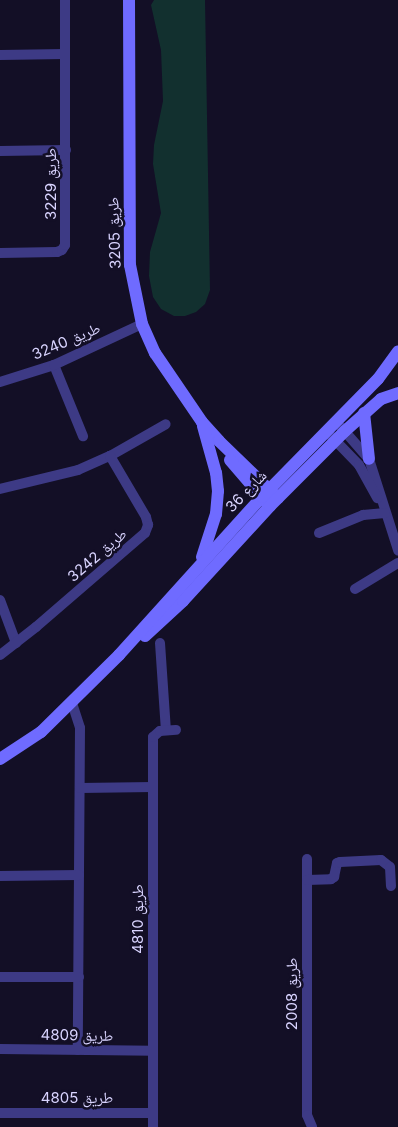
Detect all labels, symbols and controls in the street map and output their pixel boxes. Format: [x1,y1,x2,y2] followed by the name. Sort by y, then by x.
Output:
[42,148,60,220] street label: طريق 3229
[104,197,124,269] street label: طريق 3205
[29,319,103,363] street label: طريق 3240
[222,466,270,516] street label: شارع 36
[64,525,130,585] street label: طريق 3242
[129,884,147,954] street label: طريق 4810
[283,958,301,1030] street label: طريق 2008
[41,1025,113,1045] street label: طريق 4809
[41,1089,113,1107] street label: طريق 4805

